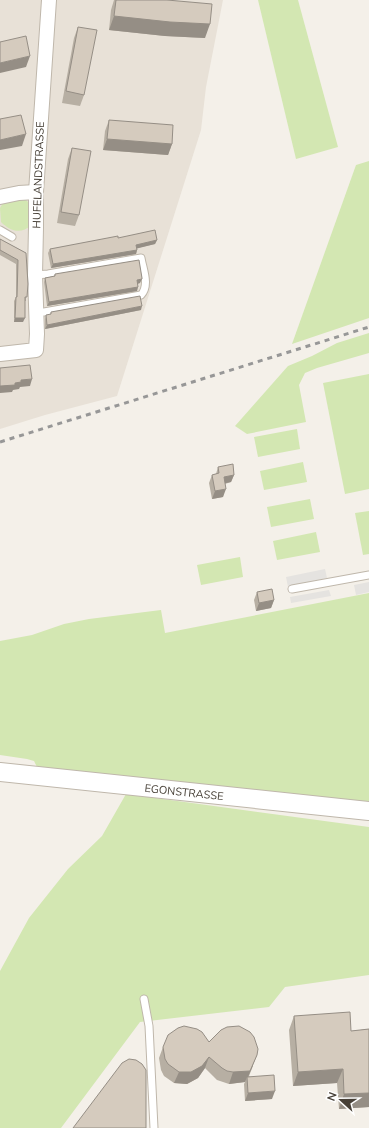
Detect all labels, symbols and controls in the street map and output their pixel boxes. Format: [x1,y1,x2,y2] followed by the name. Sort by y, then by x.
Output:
[29,121,48,229] street label: HUFELANDSTRASSE
[144,781,224,804] street label: EGONSTRASSE
[321,1080,361,1120] north arrow
[324,1090,341,1103] text: N

